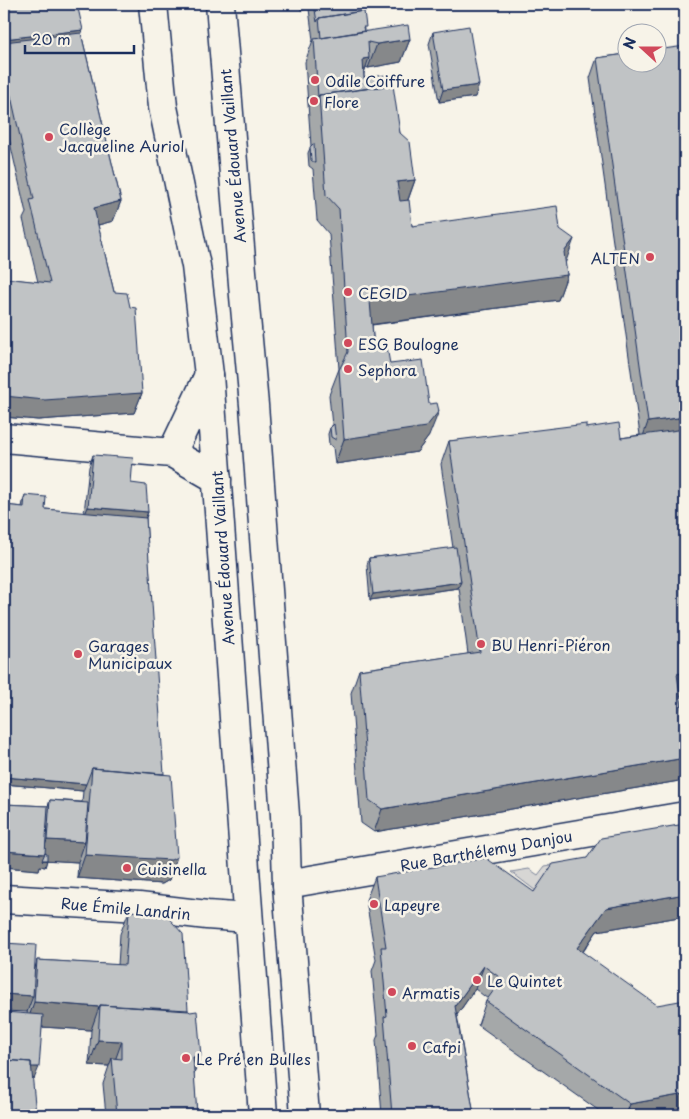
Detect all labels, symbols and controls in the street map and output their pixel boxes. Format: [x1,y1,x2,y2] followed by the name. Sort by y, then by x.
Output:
[25,22,134,54] scale bar
[616,22,666,72] north arrow
[32,27,71,50] text: 20 m
[618,34,641,52] text: N
[213,68,251,244] street label: Avenue Édouard Vaillant
[325,69,425,92] place label: Odile Coiffure
[309,74,321,86] marker: Odile Coiffure
[324,90,359,113] place label: Flore
[308,95,320,107] marker: Flore
[59,117,185,157] place label: Collège Jacqueline Auriol
[43,131,55,143] marker: Collège Jacqueline Auriol
[591,246,640,269] place label: ALTEN
[644,251,656,263] marker: ALTEN
[358,281,408,304] place label: CEGID
[342,286,354,298] marker: CEGID
[358,332,459,355] place label: ESG Boulogne
[342,337,354,349] marker: ESG Boulogne
[358,358,418,381] place label: Sephora
[342,363,354,375] marker: Sephora
[204,470,240,646] street label: Avenue Édouard Vaillant
[491,633,611,656] place label: BU Henri-Piéron
[88,634,172,674] place label: Garages Municipaux
[475,638,487,650] marker: BU Henri-Piéron
[72,648,84,660] marker: Garages Municipaux
[398,824,574,876] street label: Rue Barthélemy Danjou
[137,857,207,880] place label: Cuisinella
[121,862,133,874] marker: Cuisinella
[60,891,192,925] street label: Rue Émile Landrin
[384,893,440,916] place label: Lapeyre
[368,898,380,910] marker: Lapeyre
[487,969,562,992] place label: Le Quintet
[471,974,483,986] marker: Le Quintet
[402,981,460,1004] place label: Armatis
[386,986,398,998] marker: Armatis
[422,1035,461,1058] place label: Cafpi
[406,1040,418,1052] marker: Cafpi
[196,1047,311,1070] place label: Le Pré en Bulles
[180,1052,192,1064] marker: Le Pré en Bulles

